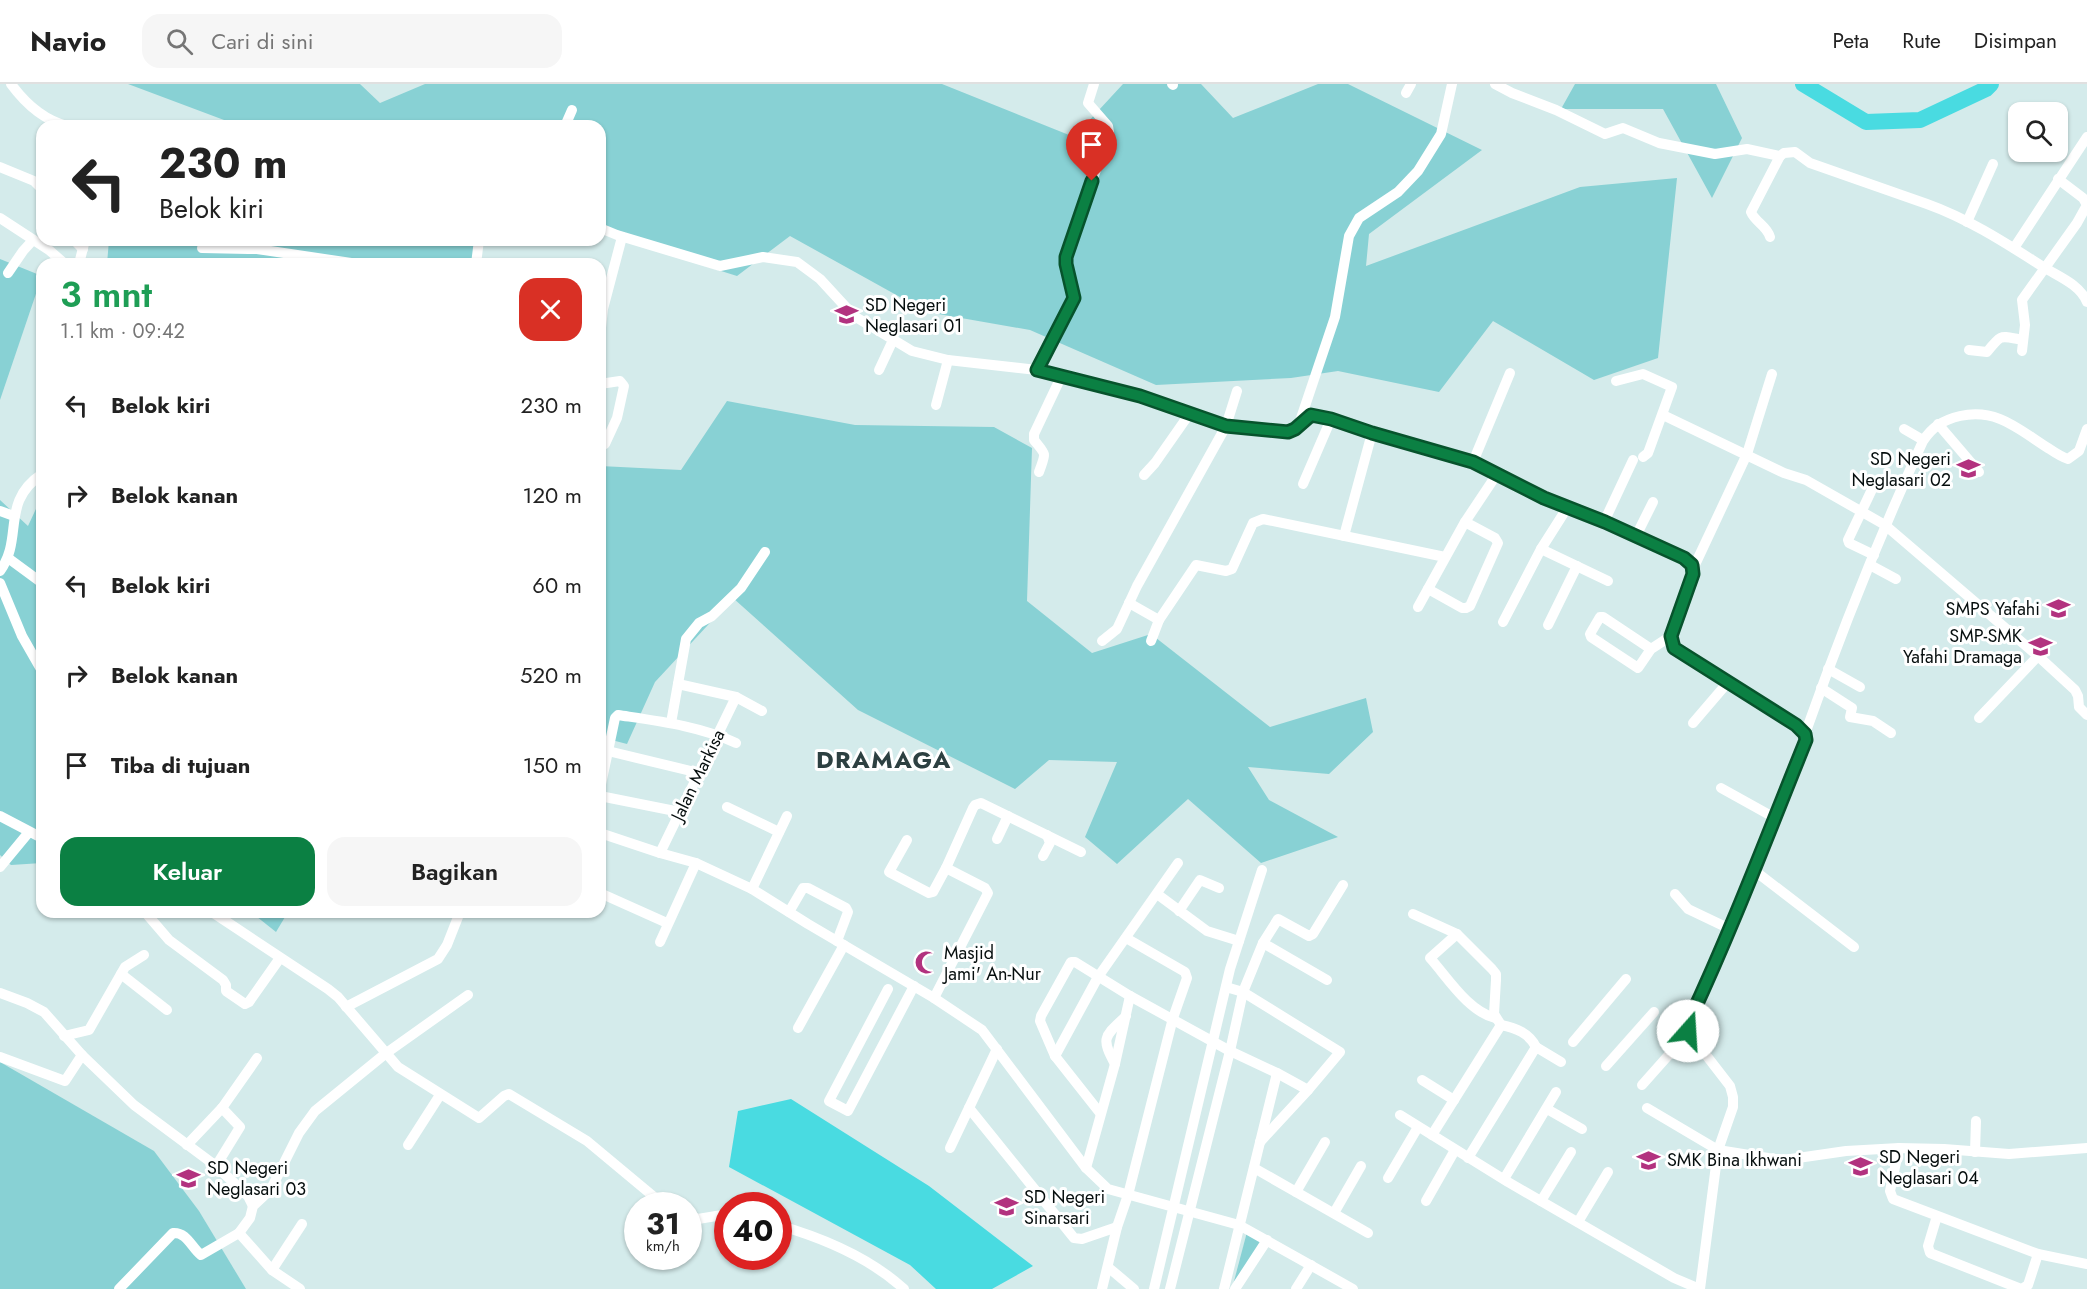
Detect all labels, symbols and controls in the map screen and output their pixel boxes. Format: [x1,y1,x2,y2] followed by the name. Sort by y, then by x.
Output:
[142,14,562,68] search box
[30,21,106,62] text: Navio
[163,25,196,58] icon: search
[211,25,313,57] text: Cari di sini
[1832,26,1869,56] text: Peta
[1902,26,1941,56] text: Rute
[1974,26,2057,56] text: Disimpan
[2008,102,2068,162] map controls
[2008,102,2068,162] button: search
[1066,119,1117,181] pin
[1075,128,1108,161] icon: arrive
[159,133,287,194] text: 230 m
[60,144,138,222] icon: left
[159,189,264,228] text: Belok kiri
[60,268,152,320] text: 3 mnt
[519,278,582,341] button: close
[865,292,962,339] place label: SD Negeri Neglasari 01
[834,302,860,328] school or university icon: SD Negeri Neglasari 01
[60,317,185,346] text: 1.1 km · 09:42
[60,389,93,422] icon: left
[111,389,210,421] text: Belok kiri
[521,389,582,421] text: 230 m
[1852,446,1951,493] place label: SD Negeri Neglasari 02
[1956,456,1982,482] school or university icon: SD Negeri Neglasari 02
[60,479,93,512] icon: right
[111,479,238,511] text: Belok kanan
[523,479,582,511] text: 120 m
[60,569,93,602] icon: left
[111,569,210,601] text: Belok kiri
[532,569,582,601] text: 60 m
[1946,596,2040,622] place label: SMPS Yafahi
[2045,596,2071,622] school or university icon: SMPS Yafahi
[1903,623,2023,670] place label: SMP-SMK Yafahi Dramaga
[2027,633,2053,659] school or university icon: SMP-SMK Yafahi Dramaga
[60,659,93,692] icon: right
[111,659,238,691] text: Belok kanan
[520,659,582,691] text: 520 m
[664,725,731,827] street label: Jalan Markisa
[816,742,952,777] district label: DRAMAGA
[60,749,93,782] icon: arrive
[111,749,250,781] text: Tiba di tujuan
[523,749,582,781] text: 150 m
[60,837,315,906] button: Keluar
[327,837,582,906] button: Bagikan
[942,940,1042,987] place label: Masjid Jami' An-Nur
[913,950,939,976] mosque icon: Masjid Jami' An-Nur
[1656,999,1720,1063] position arrow
[1879,1144,1979,1191] place label: SD Negeri Neglasari 04
[1636,1147,1662,1173] school or university icon: SMK Bina Ikhwani
[1667,1147,1802,1173] place label: SMK Bina Ikhwani
[1848,1154,1874,1180] school or university icon: SD Negeri Neglasari 04
[207,1155,306,1202] place label: SD Negeri Neglasari 03
[176,1165,202,1191] school or university icon: SD Negeri Neglasari 03
[1024,1184,1105,1231] place label: SD Negeri Sinarsari
[714,1192,792,1270] speed limit sign: 40
[993,1194,1019,1220] school or university icon: SD Negeri Sinarsari
[646,1202,680,1245] text: 31
[646,1235,680,1257] text: km/h

